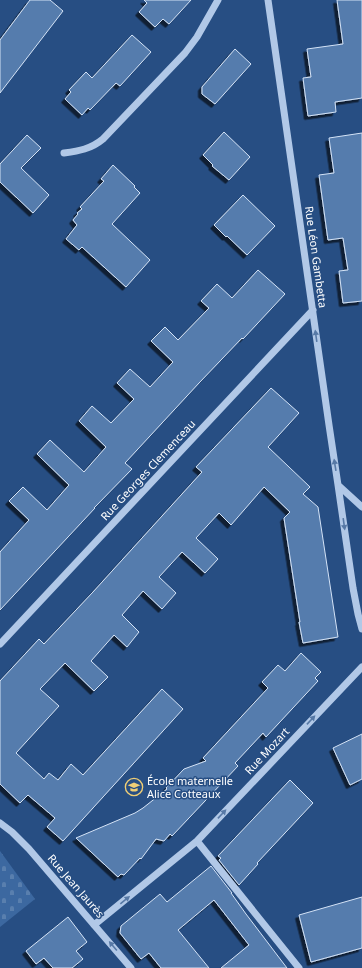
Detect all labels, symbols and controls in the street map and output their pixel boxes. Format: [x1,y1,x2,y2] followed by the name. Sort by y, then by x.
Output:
[302,205,331,309] street label: Rue Léon Gambetta
[313,330,319,342] one-way arrow
[97,416,198,523] street label: Rue Georges Clemenceau
[332,459,338,471] one-way arrow
[341,518,347,530] one-way arrow
[307,715,316,725] one-way arrow
[241,724,292,777] street label: Rue Mozart
[147,773,233,801] place label: École maternelle Alice Cotteaux
[124,777,144,797] school or university icon: École maternelle Alice Cotteaux
[217,809,227,819] one-way arrow
[45,851,108,921] street label: Rue Jean Jaurès
[119,895,130,904] one-way arrow
[108,941,117,952] one-way arrow

